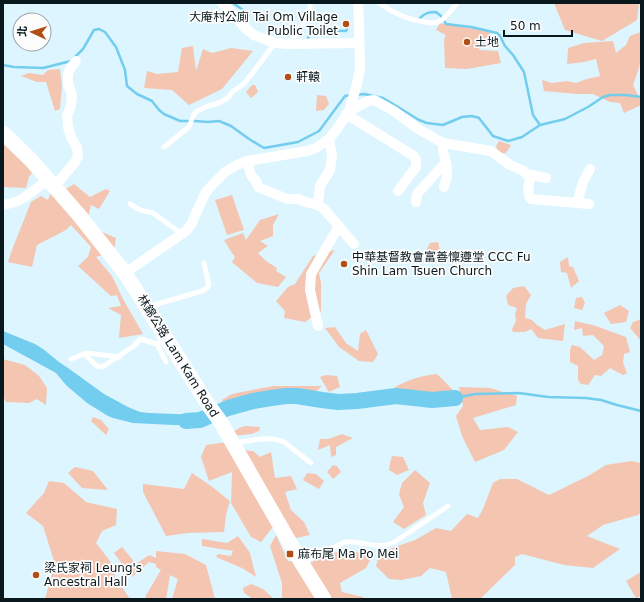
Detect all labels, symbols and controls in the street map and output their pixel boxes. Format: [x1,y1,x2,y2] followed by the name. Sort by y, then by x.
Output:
[189,10,338,38] place label: 大庵村公廁 Tai Om Village Public Toilet
[12,12,52,52] north arrow
[504,12,572,38] scale bar
[341,19,351,29] marker: 大庵村公廁 Tai Om Village Public Toilet
[510,19,541,33] text: 50 m
[16,25,29,37] text: 北
[475,35,499,49] place label: 土地
[462,37,472,47] marker: 土地
[296,70,320,84] place label: 軒轅
[283,72,293,82] marker: 軒轅
[352,250,531,278] place label: 中華基督教會富善懍遵堂 CCC Fu Shin Lam Tsuen Church
[339,259,349,269] marker: 中華基督教會富善懍遵堂 CCC Fu Shin Lam Tsuen Church
[134,292,222,420] street label: 林錦公路 Lam Kam Road
[298,547,398,561] place label: 麻布尾 Ma Po Mei
[285,549,295,559] marker: 麻布尾 Ma Po Mei
[44,561,142,589] place label: 梁氏家祠 Leung's Ancestral Hall
[31,570,41,580] marker: 梁氏家祠 Leung's Ancestral Hall

